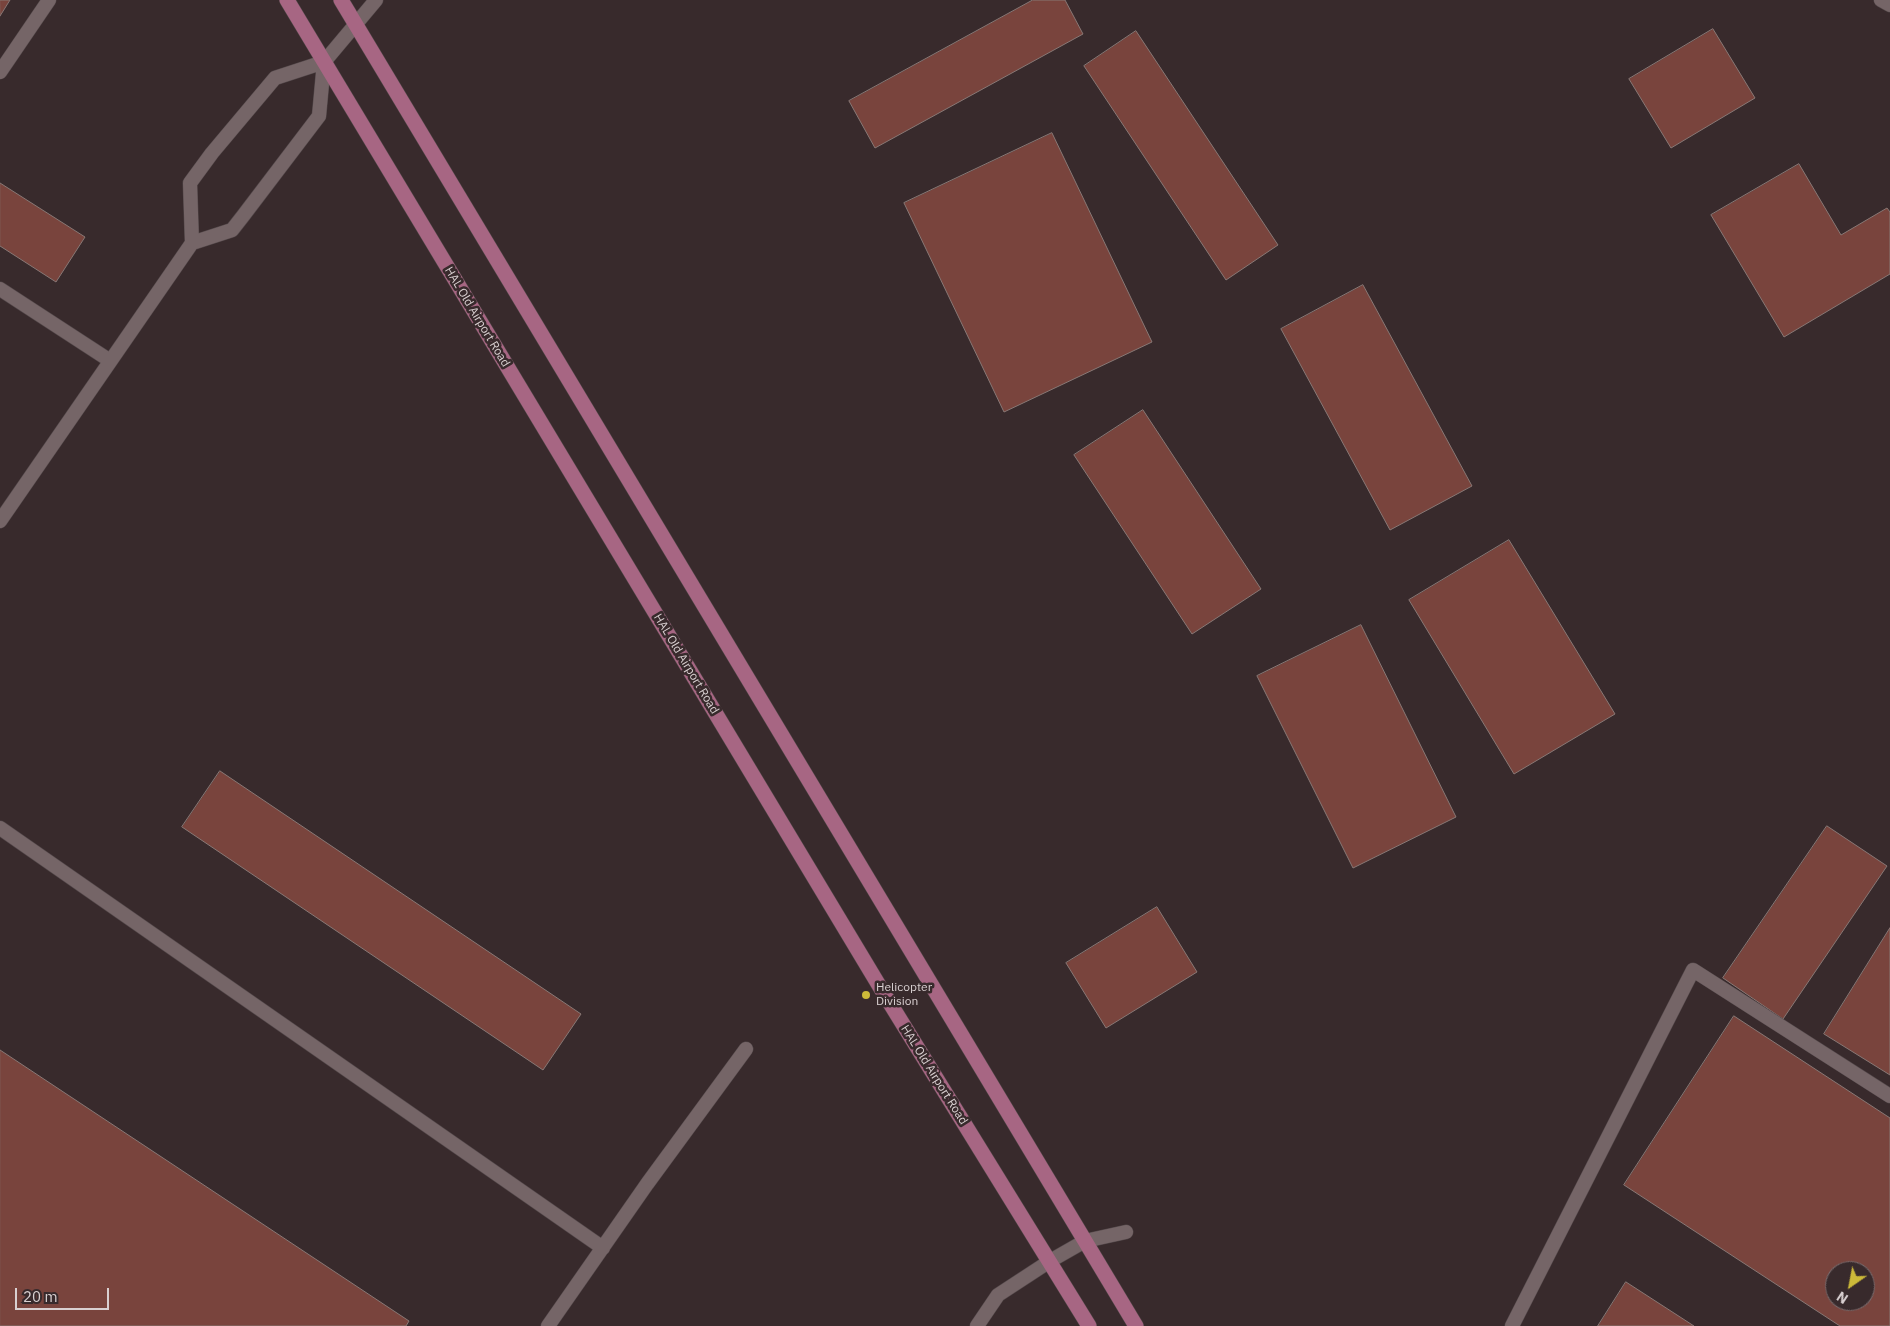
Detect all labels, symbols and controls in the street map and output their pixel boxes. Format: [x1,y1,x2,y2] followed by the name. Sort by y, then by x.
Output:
[441,264,513,370] street label: HAL Old Airport Road
[650,611,722,717] street label: HAL Old Airport Road
[876,981,932,1009] place label: Helicopter Division
[860,989,872,1001] marker: Helicopter Division
[898,1023,970,1127] street label: HAL Old Airport Road
[1825,1261,1875,1311] north arrow
[18,1278,111,1310] scale bar
[23,1287,58,1306] text: 20 m
[1833,1287,1852,1308] text: N

